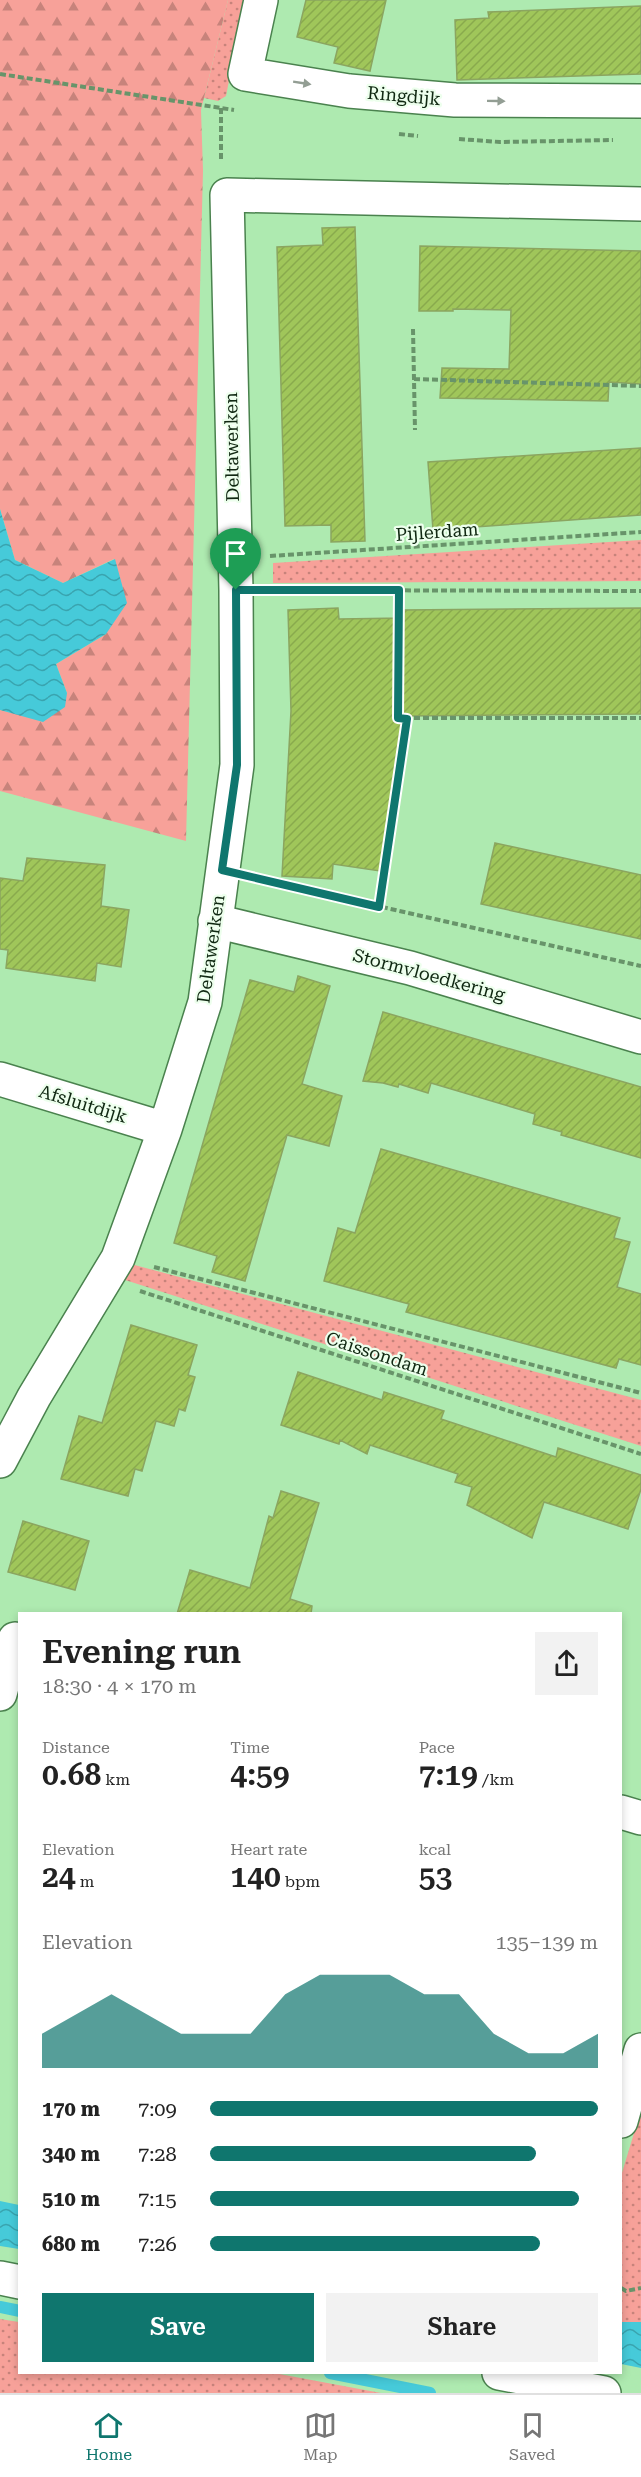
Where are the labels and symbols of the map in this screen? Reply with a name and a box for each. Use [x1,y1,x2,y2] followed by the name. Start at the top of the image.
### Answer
[293,79,312,88] one-way arrow
[366,82,442,109] street label: Ringdijk
[487,97,506,106] one-way arrow
[220,392,243,502] street label: Deltawerken
[395,518,479,545] street label: Pijlerdam
[210,528,261,590] pin
[192,893,229,1005] street label: Deltawerken
[351,944,508,1005] street label: Stormvloedkering
[37,1080,130,1127] street label: Afsluitdijk
[324,1327,431,1380] street label: Caissondam

